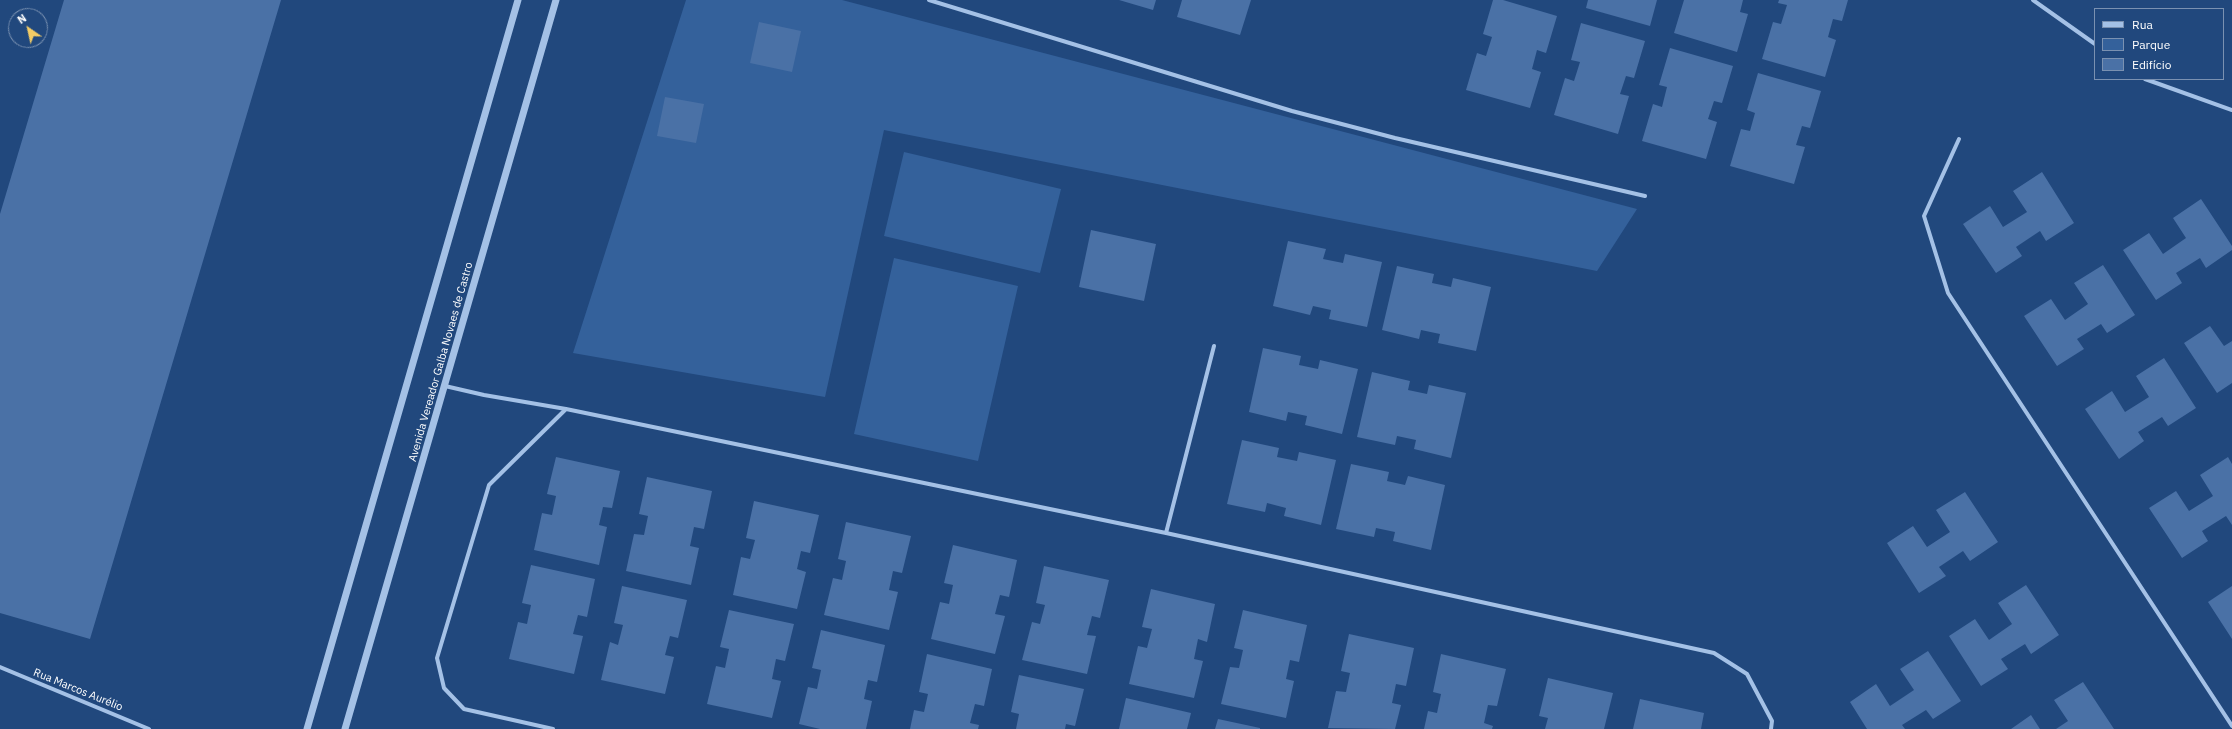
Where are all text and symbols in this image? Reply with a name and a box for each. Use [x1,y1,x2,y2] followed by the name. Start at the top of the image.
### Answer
[8,8,48,48] north arrow
[2094,8,2224,80] legend
[15,11,29,27] text: N
[2132,17,2153,32] text: Rua
[2132,37,2170,52] text: Parque
[2132,57,2171,72] text: Edifício
[406,261,476,463] street label: Avenida Vereador Galba Novaes de Castro
[31,666,125,714] street label: Rua Marcos Aurélio

